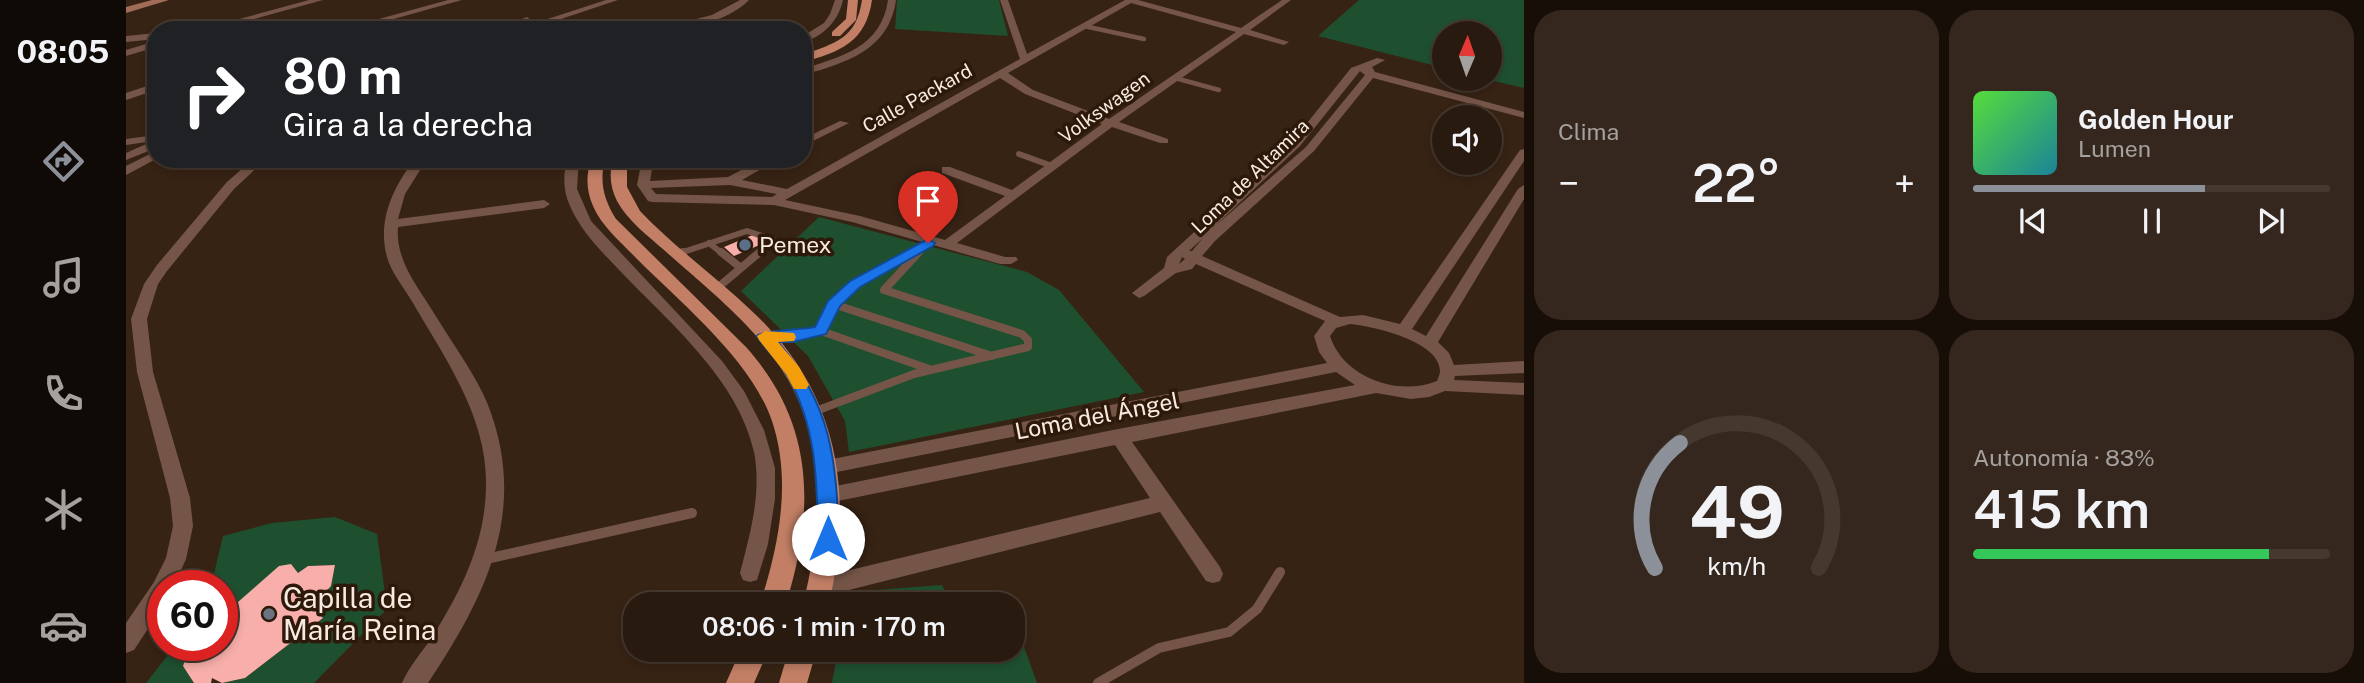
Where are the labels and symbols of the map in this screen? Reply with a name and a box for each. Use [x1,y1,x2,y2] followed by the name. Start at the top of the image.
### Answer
[1432,21,1502,91] north arrow
[858,59,976,137] street label: Calle Packard
[1054,67,1154,147] street label: Volkswagen
[1187,114,1313,238] street label: Loma de Altamira
[898,171,958,243] pin
[759,231,832,258] place label: Pemex
[737,237,753,253] marker: Pemex
[1013,386,1181,445] street label: Loma del Ángel
[791,502,865,576] position arrow
[147,570,238,661] speed limit sign: 60
[283,581,436,646] place label: Capilla de María Reina
[261,606,277,622] marker: Capilla de María Reina

